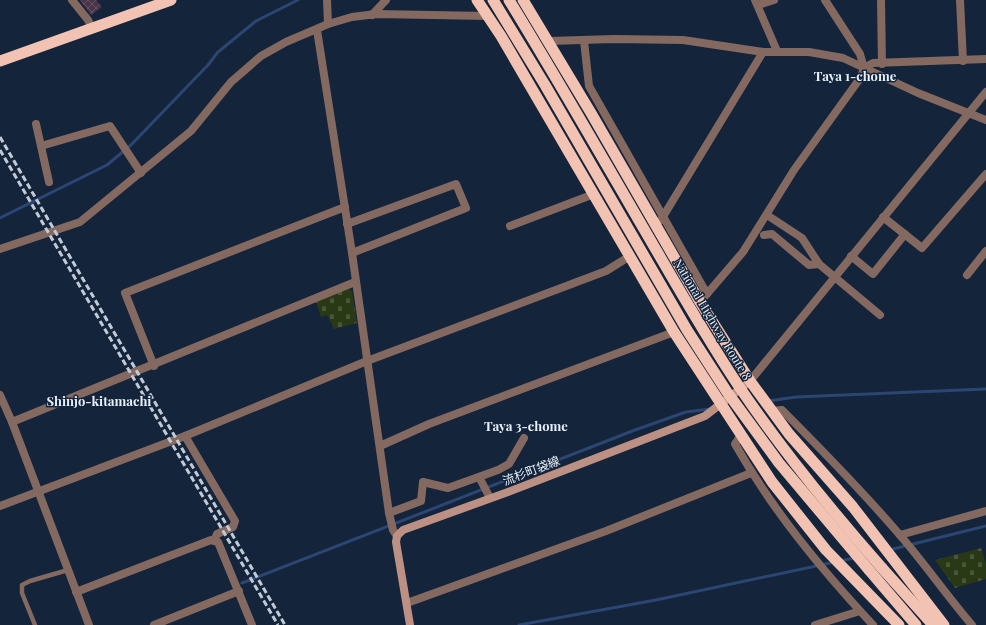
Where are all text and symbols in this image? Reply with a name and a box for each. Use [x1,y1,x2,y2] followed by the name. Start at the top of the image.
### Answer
[814,67,897,84] district label: Taya 1-chome
[670,255,756,383] street label: National Highway Route 8
[47,392,151,409] district label: Shinjo-kitamachi
[484,417,568,434] district label: Taya 3-chome
[500,452,562,488] street label: 流杉町袋線

